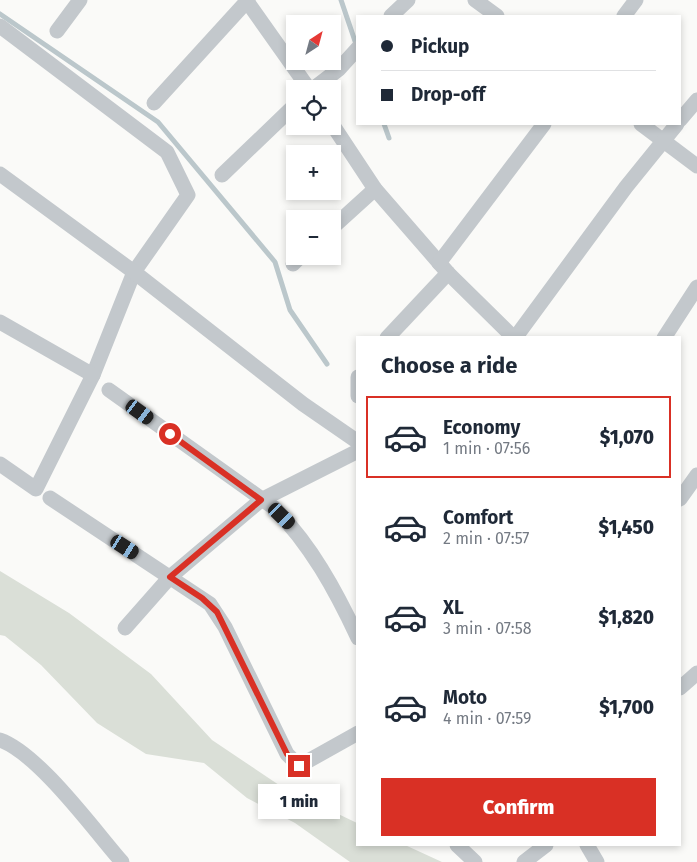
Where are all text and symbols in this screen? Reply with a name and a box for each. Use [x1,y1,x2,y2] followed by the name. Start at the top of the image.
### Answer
[286,15,341,70] north arrow
[286,15,341,265] map controls
[411,35,469,58] text: Pickup
[286,80,341,135] button: locate
[411,83,485,106] text: Drop-off
[286,145,341,200] button: +
[286,210,341,265] button: −
[381,352,517,379] text: Choose a ride
[123,397,156,427] car
[383,415,428,460] icon: car
[443,416,520,439] text: Economy
[159,423,181,445] route start
[600,426,654,449] text: $1,070
[443,439,530,458] text: 1 min · 07:56
[265,500,298,532] car
[383,505,428,550] icon: car
[443,506,513,529] text: Comfort
[599,516,654,539] text: $1,450
[443,529,529,548] text: 2 min · 07:57
[108,533,141,561] car
[383,595,428,640] icon: car
[443,596,464,619] text: XL
[598,606,654,629] text: $1,820
[443,619,532,638] text: 3 min · 07:58
[383,685,428,730] icon: car
[443,686,487,709] text: Moto
[599,696,654,719] text: $1,700
[443,709,531,728] text: 4 min · 07:59
[288,755,310,777] route end
[381,778,656,836] button: Confirm
[258,784,340,818] callout: 1 min
[280,792,318,811] text: 1 min

